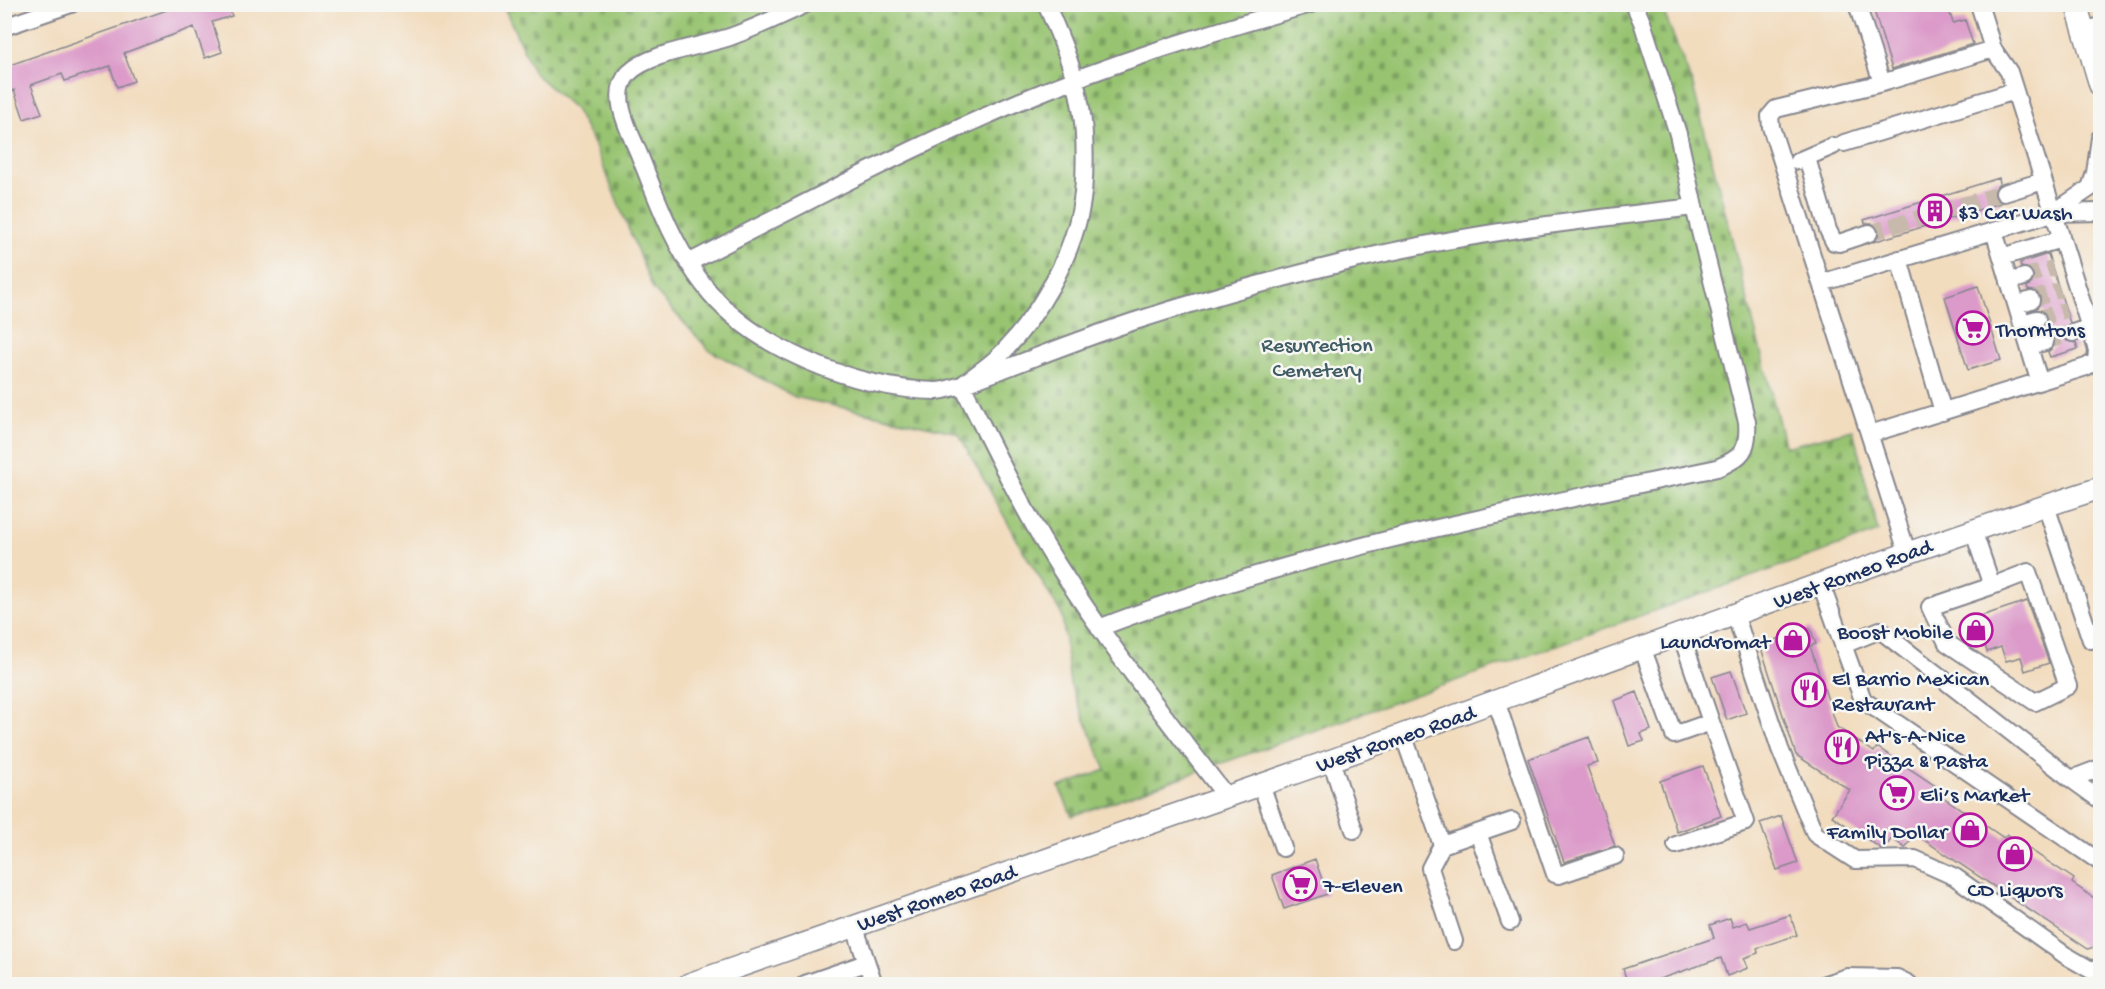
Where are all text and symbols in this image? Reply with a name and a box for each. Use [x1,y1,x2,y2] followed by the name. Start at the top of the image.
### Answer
[1917,193,1953,229] building icon: $3 Car Wash
[1958,202,2073,228] place label: $3 Car Wash
[1955,310,1991,346] supermarket icon: Thorntons
[1994,319,2086,345] place label: Thorntons
[1261,334,1373,385] park label: Resurrection Cemetery
[1770,534,1938,617] street label: West Romeo Road
[1958,612,1994,648] shop icon: Boost Mobile
[1836,621,1954,647] place label: Boost Mobile
[1775,622,1811,658] shop icon: Laundromat
[1660,631,1772,657] place label: Laundromat
[1832,668,1990,719] place label: El Barrio Mexican Restaurant
[1791,672,1827,708] restaurant icon: El Barrio Mexican Restaurant
[1313,701,1481,780] street label: West Romeo Road
[1864,725,1989,776] place label: At's-A-Nice Pizza & Pasta
[1824,729,1860,765] restaurant icon: At's-A-Nice Pizza & Pasta
[1879,775,1915,811] supermarket icon: Eli’s Market
[1920,784,2031,810] place label: Eli’s Market
[1952,812,1988,848] shop icon: Family Dollar
[1826,821,1949,847] place label: Family Dollar
[1997,836,2033,872] shop icon: CD Liquors
[854,860,1022,939] street label: West Romeo Road
[1282,866,1318,902] supermarket icon: 7-Eleven
[1322,875,1403,901] place label: 7-Eleven
[1967,879,2063,905] place label: CD Liquors

